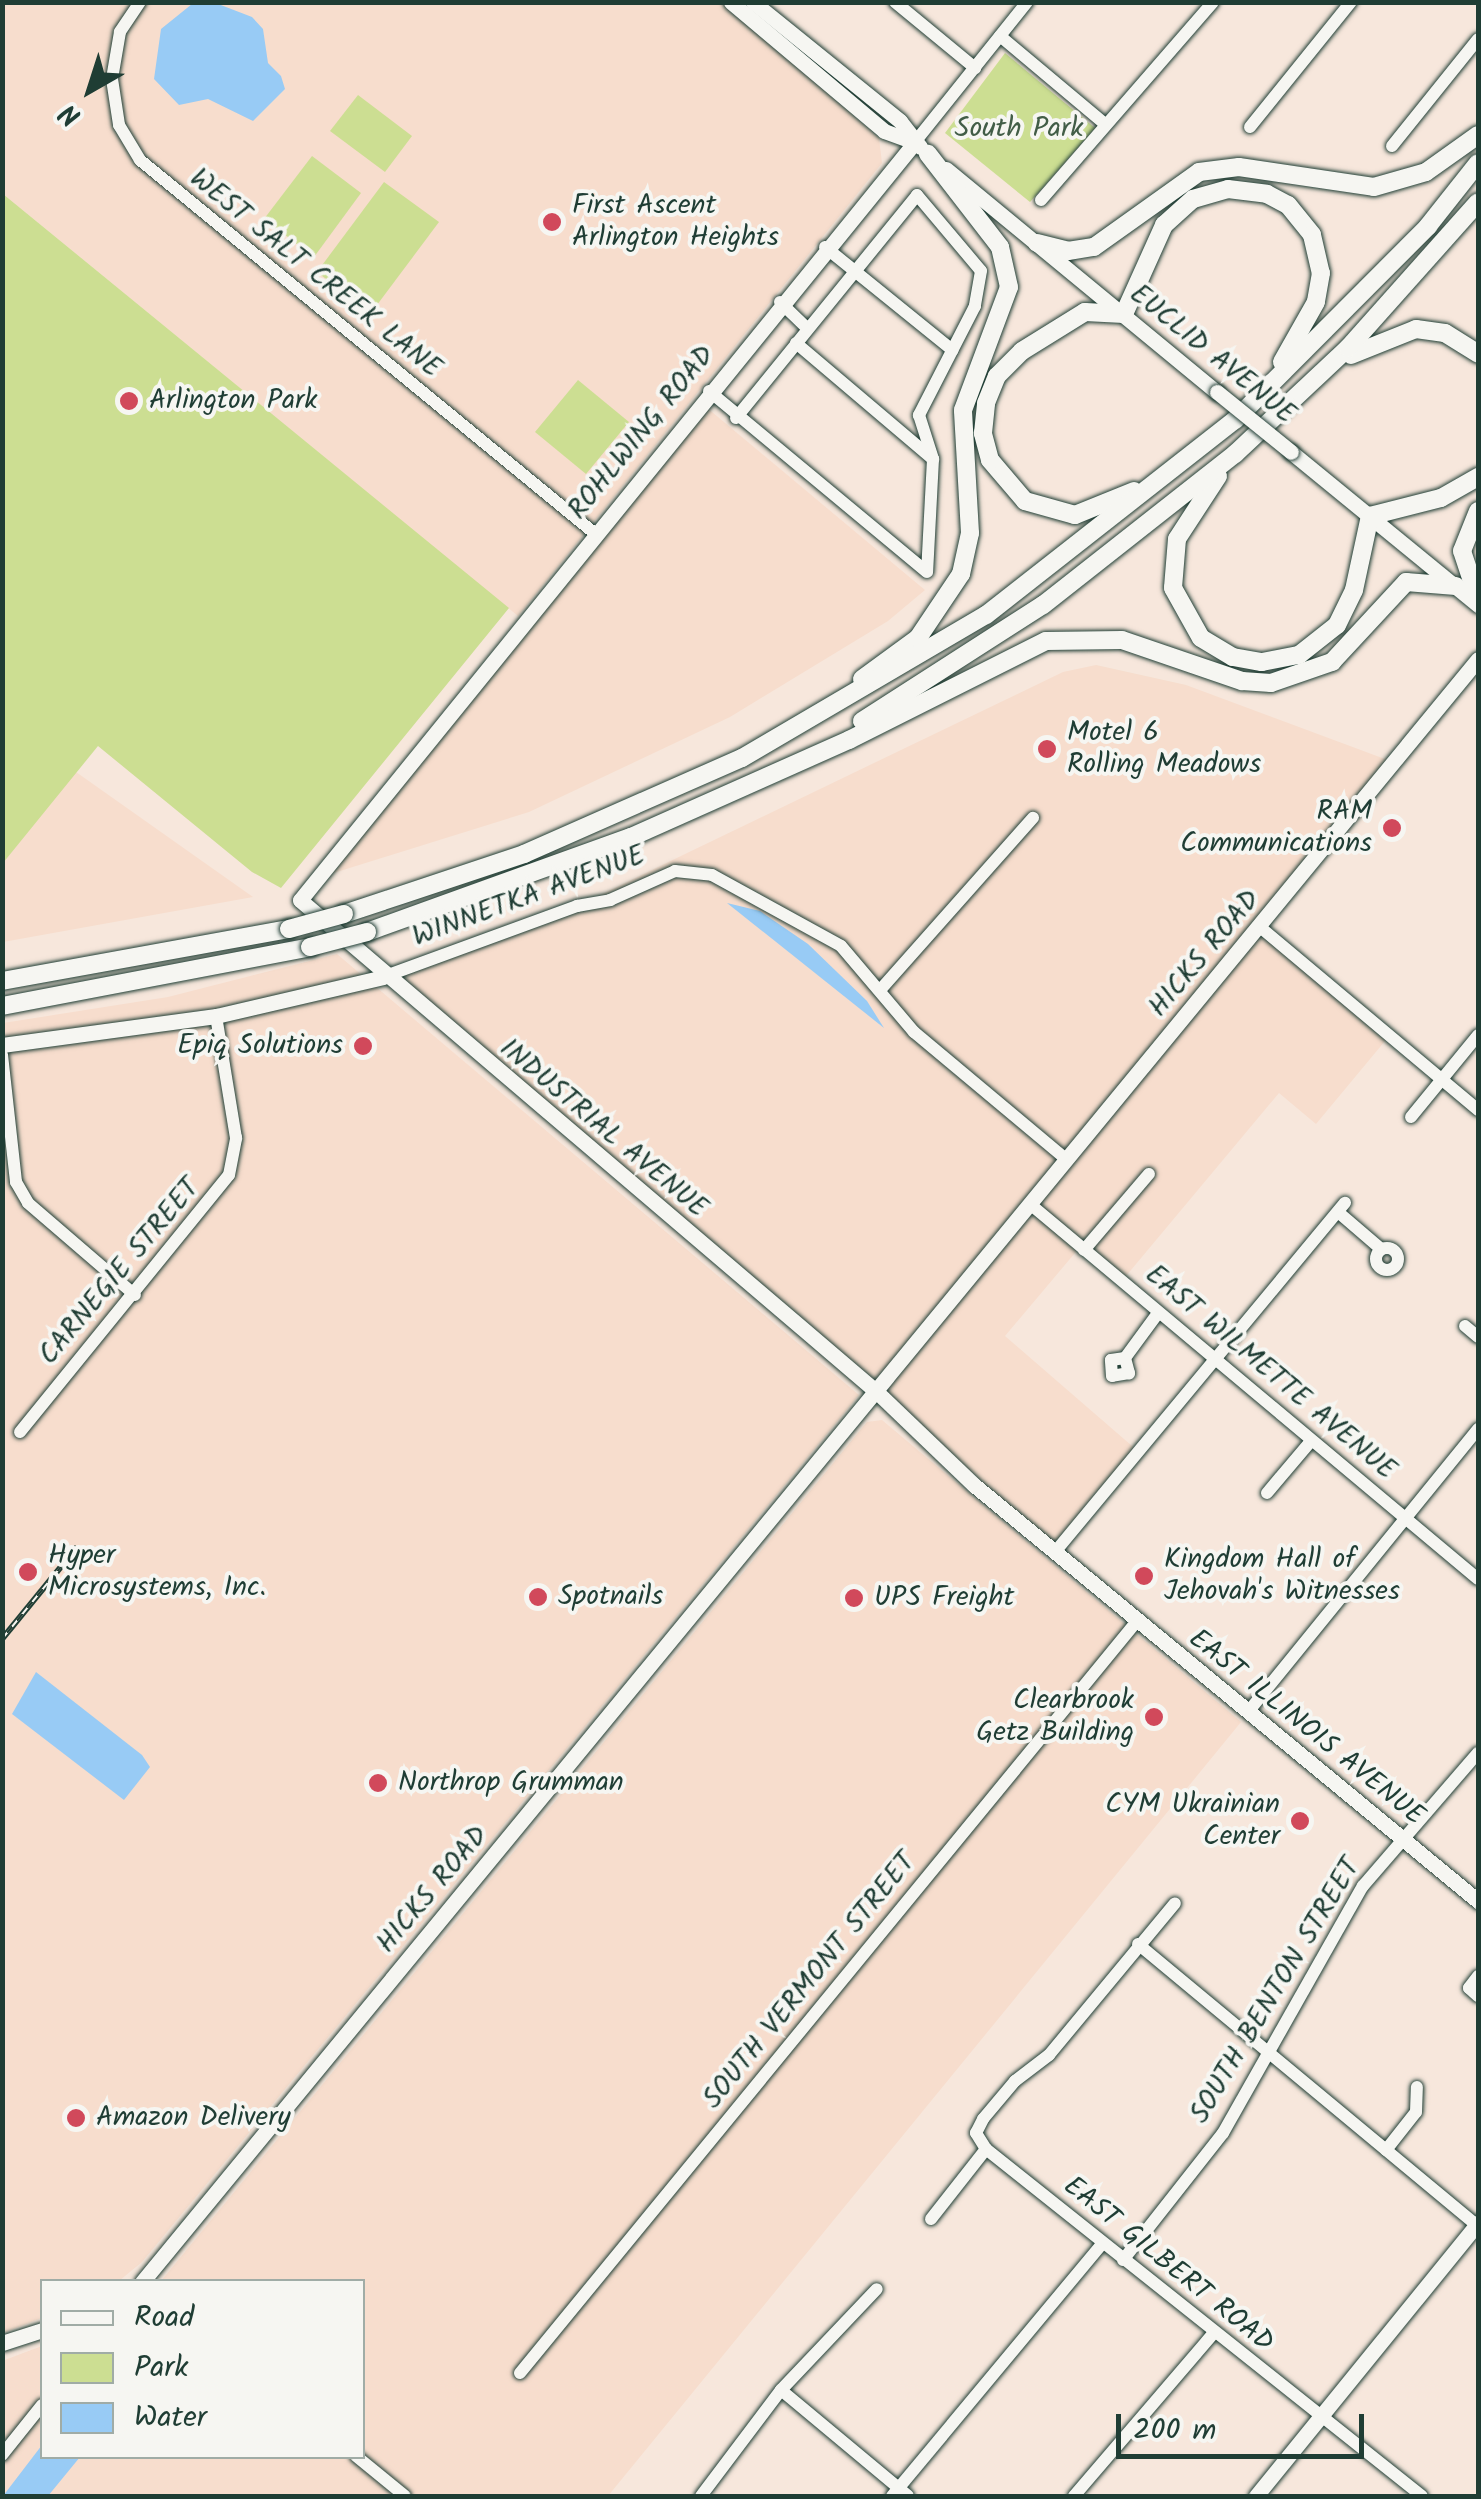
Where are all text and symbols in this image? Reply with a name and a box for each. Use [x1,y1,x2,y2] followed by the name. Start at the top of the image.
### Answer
[40,40,140,140] north arrow
[50,91,92,137] text: N
[955,112,1083,146] park label: South Park
[182,162,448,386] street label: WEST SALT CREEK LANE
[572,189,779,255] place label: First Ascent Arlington Heights
[541,211,563,233] marker: First Ascent Arlington Heights
[1122,278,1302,432] street label: EUCLID AVENUE
[562,339,722,527] street label: ROHLWING ROAD
[149,384,317,418] place label: Arlington Park
[118,390,140,412] marker: Arlington Park
[1067,716,1261,782] place label: Motel 6 Rolling Meadows
[1036,738,1058,760] marker: Motel 6 Rolling Meadows
[1180,795,1372,861] place label: RAM Communications
[1381,817,1403,839] marker: RAM Communications
[408,839,650,955] street label: WINNETKA AVENUE
[1142,884,1268,1024] street label: HICKS ROAD
[177,1029,343,1063] place label: Epiq Solutions
[492,1032,714,1226] street label: INDUSTRIAL AVENUE
[352,1035,374,1057] marker: Epiq Solutions
[32,1172,208,1372] street label: CARNEGIE STREET
[1138,1258,1402,1488] street label: EAST WILMETTE AVENUE
[48,1539,266,1605] place label: Hyper Microsystems, Inc.
[1164,1543,1400,1609] place label: Kingdom Hall of Jehovah's Witnesses
[17,1561,39,1583] marker: Hyper Microsystems, Inc.
[1133,1565,1155,1587] marker: Kingdom Hall of Jehovah's Witnesses
[558,1580,663,1614] place label: Spotnails
[874,1581,1014,1615] place label: UPS Freight
[527,1586,549,1608] marker: Spotnails
[843,1587,865,1609] marker: UPS Freight
[1181,1623,1431,1833] street label: EAST ILLINOIS AVENUE
[976,1684,1134,1750] place label: Clearbrook Getz Building
[1143,1706,1165,1728] marker: Clearbrook Getz Building
[398,1766,624,1800] place label: Northrop Grumman
[367,1772,389,1794] marker: Northrop Grumman
[1105,1788,1280,1854] place label: CYM Ukrainian Center
[1289,1810,1311,1832] marker: CYM Ukrainian Center
[370,1820,496,1960] street label: HICKS ROAD
[696,1846,924,2116] street label: SOUTH VERMONT STREET
[1184,1852,1368,2130] street label: SOUTH BENTON STREET
[96,2101,291,2135] place label: Amazon Delivery
[65,2107,87,2129] marker: Amazon Delivery
[1056,2170,1280,2360] street label: EAST GILBERT ROAD
[40,2279,365,2459] legend
[134,2294,194,2342] text: Road
[134,2344,188,2392] text: Park
[134,2394,207,2442] text: Water
[1121,2394,1368,2456] scale bar
[1133,2407,1216,2455] text: 200 m

